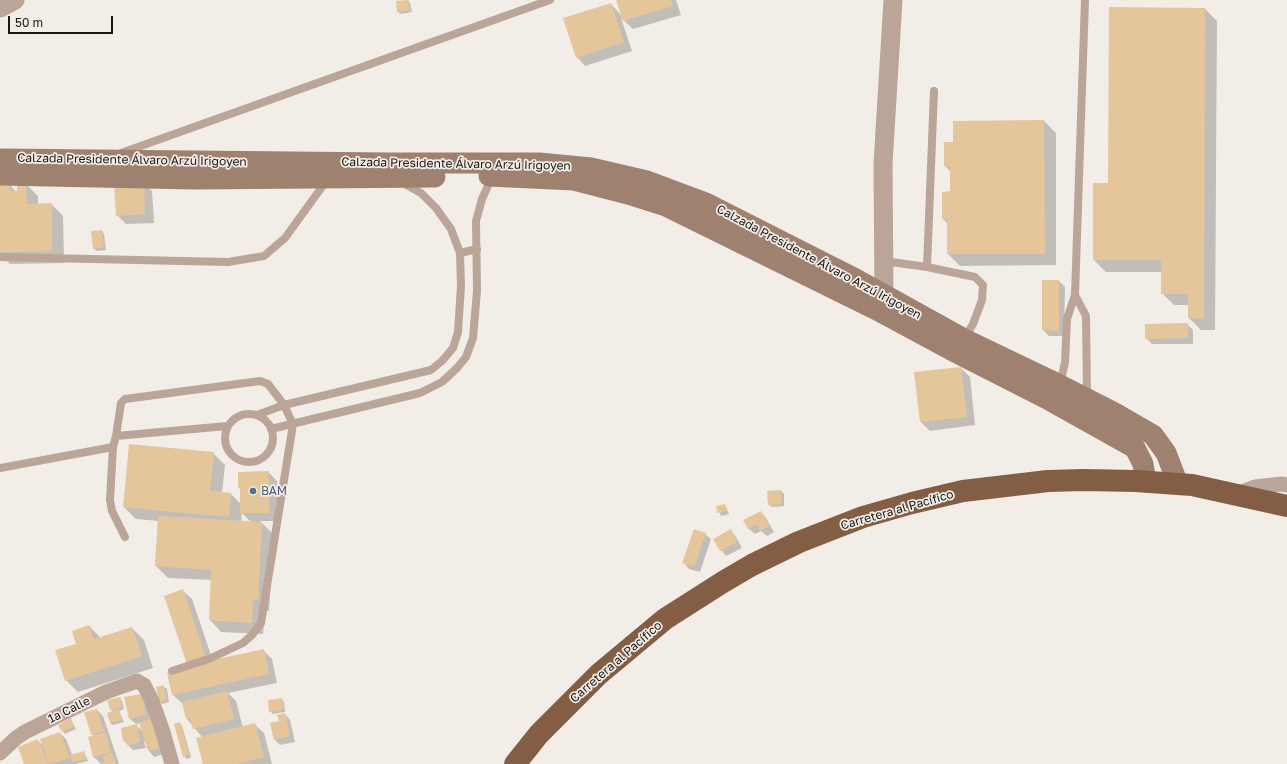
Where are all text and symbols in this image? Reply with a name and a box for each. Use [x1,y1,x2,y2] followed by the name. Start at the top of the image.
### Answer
[10,8,115,34] scale bar
[15,15,43,30] text: 50 m
[17,151,247,169] street label: Calzada Presidente Álvaro Arzú Irigoyen
[341,155,571,173] street label: Calzada Presidente Álvaro Arzú Irigoyen
[714,202,924,322] street label: Calzada Presidente Álvaro Arzú Irigoyen
[261,484,287,498] place label: BAM
[248,486,258,496] marker: BAM
[839,487,955,533] street label: Carretera al Pacífico
[567,618,665,706] street label: Carretera al Pacífico
[46,694,92,726] street label: 1a Calle

